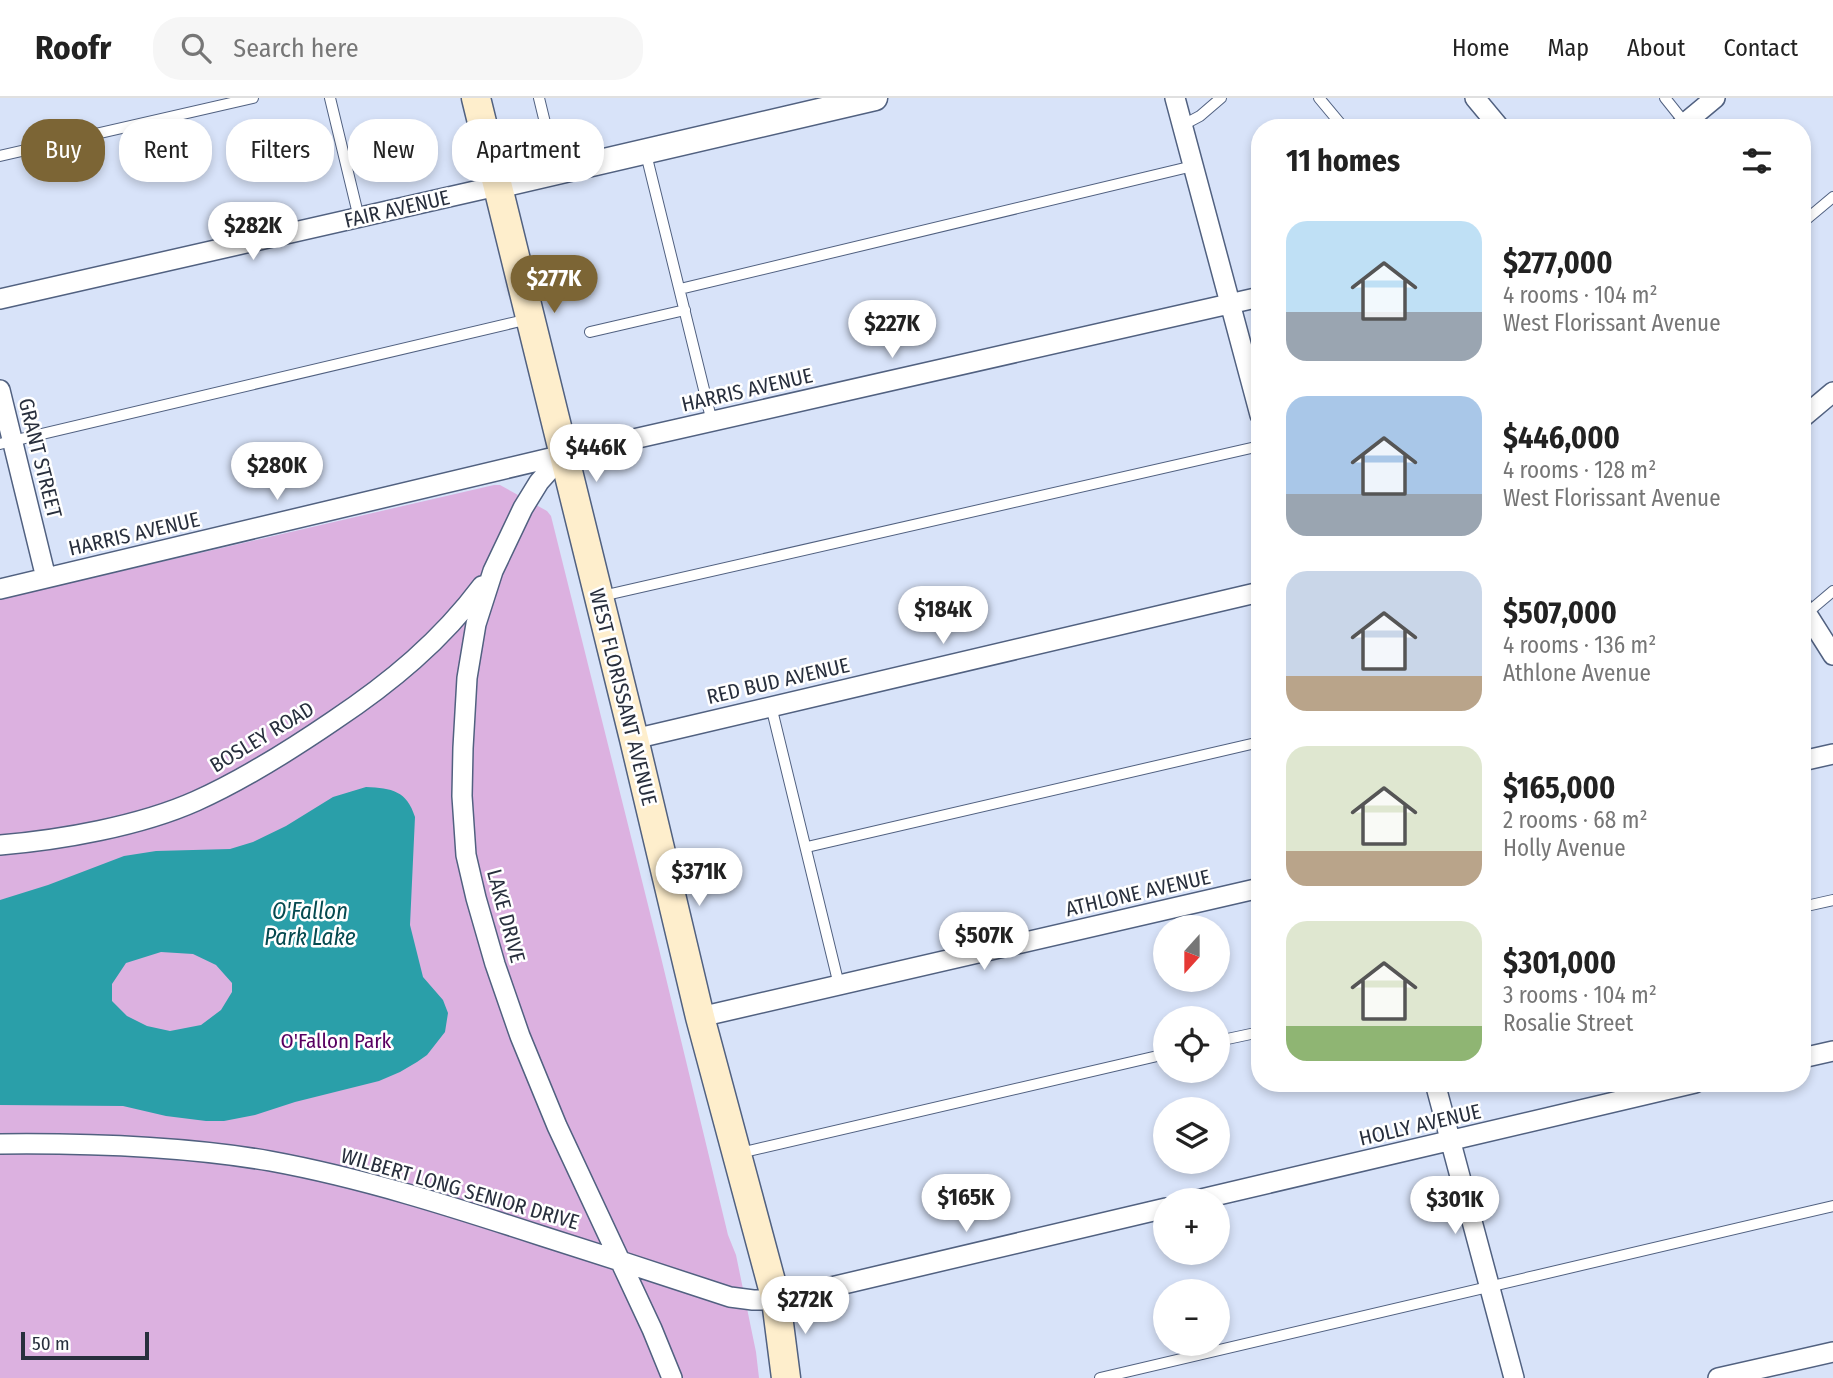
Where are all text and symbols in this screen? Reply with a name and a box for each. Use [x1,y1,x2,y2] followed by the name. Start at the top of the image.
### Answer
[153,17,643,80] search box
[35,28,111,68] text: Roofr
[177,29,215,67] icon: search
[233,33,359,64] text: Search here
[1452,34,1509,62] text: Home
[1547,34,1589,62] text: Map
[1627,34,1685,62] text: About
[1723,34,1798,62] text: Contact
[21,119,105,182] chip: Buy
[119,119,212,182] chip: Rent
[226,119,334,182] chip: Filters
[348,119,438,182] chip: New
[452,119,604,182] chip: Apartment
[1738,142,1776,180] icon: filters
[1286,143,1400,179] text: 11 homes
[342,184,452,234] street label: FAIR AVENUE
[204,202,302,262] pin: $282K
[224,211,282,239] text: $282K
[1503,245,1613,281] text: $277,000
[1342,249,1426,333] icon: home
[505,256,603,315] pin: $277K
[527,264,581,292] text: $277K
[1503,281,1658,309] text: 4 rooms · 104 m²
[843,300,941,360] pin: $227K
[864,309,920,337] text: $227K
[1503,309,1721,337] text: West Florissant Avenue
[679,362,815,418] street label: HARRIS AVENUE
[13,395,67,521] street label: GRANT STREET
[1503,420,1620,456] text: $446,000
[547,424,645,484] pin: $446K
[1342,424,1426,508] icon: home
[566,433,626,461] text: $446K
[228,442,326,502] pin: $280K
[247,451,307,479] text: $280K
[1503,456,1656,484] text: 4 rooms · 128 m²
[1503,484,1721,512] text: West Florissant Avenue
[66,506,202,562] street label: HARRIS AVENUE
[583,586,663,808] street label: WEST FLORISSANT AVENUE
[894,587,992,646] pin: $184K
[914,595,972,623] text: $184K
[1503,595,1617,631] text: $507,000
[1342,599,1426,683] icon: home
[1503,631,1656,659] text: 4 rooms · 136 m²
[704,652,852,710] street label: RED BUD AVENUE
[1503,659,1651,687] text: Athlone Avenue
[205,696,319,778] street label: BOSLEY ROAD
[1503,770,1615,806] text: $165,000
[1342,774,1426,858] icon: home
[1503,806,1648,834] text: 2 rooms · 68 m²
[1503,834,1626,862] text: Holly Avenue
[650,848,748,908] pin: $371K
[672,857,726,885] text: $371K
[1063,864,1213,922] street label: ATHLONE AVENUE
[481,866,531,966] street label: LAKE DRIVE
[264,897,356,951] water label: O'Fallon Park Lake
[935,912,1033,972] pin: $507K
[1153,915,1230,992] north arrow
[1153,915,1230,1356] map controls
[955,921,1013,949] text: $507K
[1503,945,1616,981] text: $301,000
[1342,949,1426,1033] icon: home
[1503,981,1657,1009] text: 3 rooms · 104 m²
[1153,1006,1230,1083] button: locate
[1503,1009,1633,1037] text: Rosalie Street
[281,1028,392,1054] park label: O'Fallon Park
[1153,1097,1230,1174] button: layers
[1357,1098,1484,1152] street label: HOLLY AVENUE
[338,1143,582,1236] street label: WILBERT LONG SENIOR DRIVE
[917,1174,1015,1234] pin: $165K
[1406,1176,1504,1236] pin: $301K
[938,1183,994,1211] text: $165K
[1426,1185,1484,1213] text: $301K
[1153,1188,1230,1265] button: +
[756,1276,854,1336] pin: $272K
[1153,1279,1230,1356] button: −
[777,1285,833,1313] text: $272K
[21,1329,149,1361] scale bar
[32,1332,70,1355] text: 50 m

